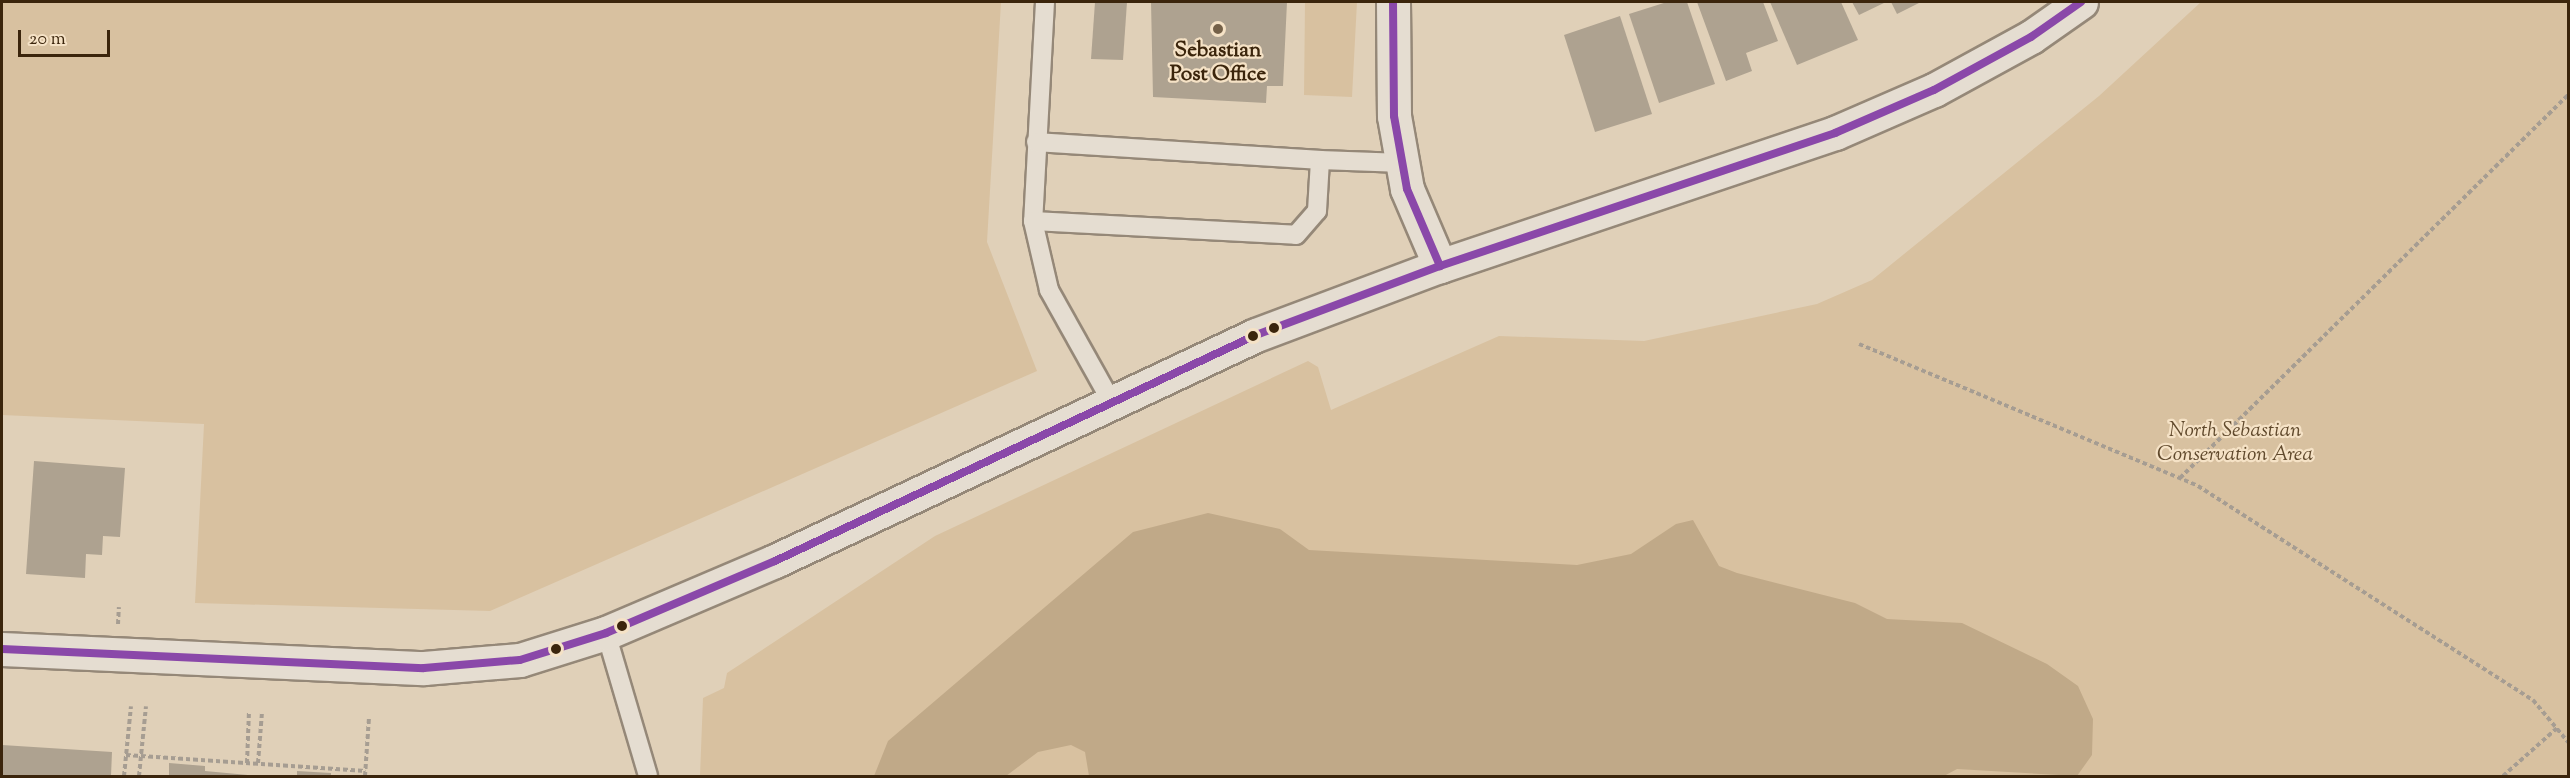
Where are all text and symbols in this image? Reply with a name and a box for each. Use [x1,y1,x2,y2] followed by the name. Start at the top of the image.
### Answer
[21,18,112,56] scale bar
[1211,22,1225,36] marker: Sebastian Post Office
[29,27,66,53] text: 20 m
[1170,38,1266,88] place label: Sebastian Post Office
[1268,322,1280,334] unlabelled marker
[1247,330,1259,342] unlabelled marker
[2157,418,2313,468] park label: North Sebastian Conservation Area
[616,620,628,632] unlabelled marker
[550,643,562,655] unlabelled marker

